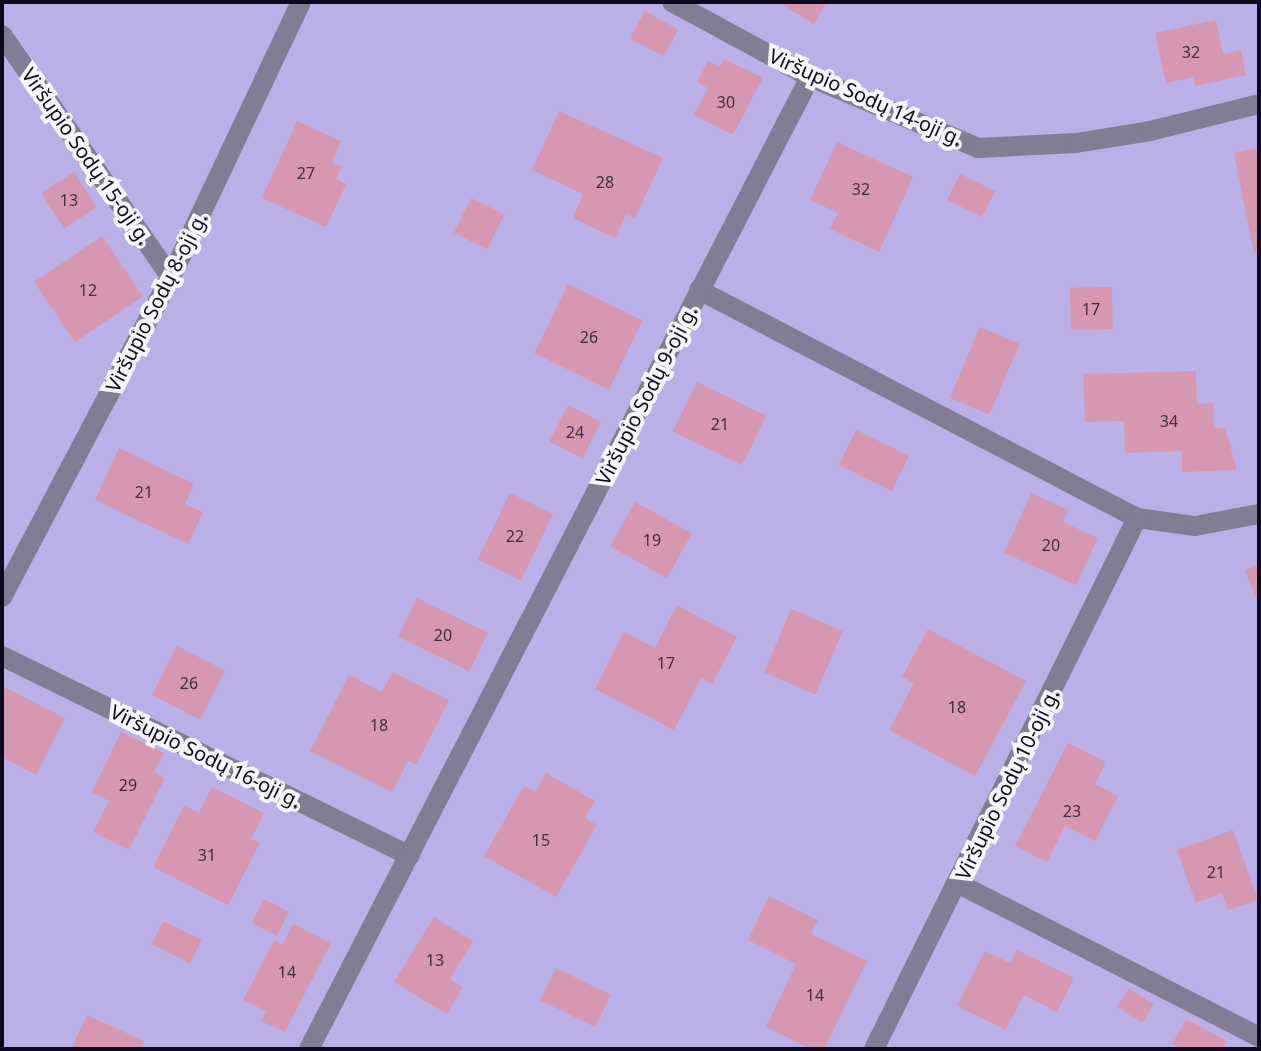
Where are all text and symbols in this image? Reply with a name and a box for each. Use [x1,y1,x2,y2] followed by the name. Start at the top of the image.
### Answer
[1182,42,1200,62] house number: 32
[765,43,967,151] street label: Viršupio Sodų 14-oji g.
[17,63,157,249] street label: Viršupio Sodų 15-oji g.
[717,92,735,112] house number: 30
[297,163,315,183] house number: 27
[596,172,614,192] house number: 28
[852,179,870,199] house number: 32
[60,190,78,210] house number: 13
[100,208,212,396] street label: Viršupio Sodų 8-oji g.
[79,280,97,300] house number: 12
[1082,299,1100,319] house number: 17
[590,301,702,489] street label: Viršupio Sodų 9-oji g.
[580,327,598,347] house number: 26
[1160,411,1178,431] house number: 34
[711,414,729,434] house number: 21
[566,422,584,442] house number: 24
[135,482,153,502] house number: 21
[506,526,524,546] house number: 22
[643,530,661,550] house number: 19
[1042,535,1060,555] house number: 20
[434,625,452,645] house number: 20
[657,653,675,673] house number: 17
[180,673,198,693] house number: 26
[950,685,1064,883] street label: Viršupio Sodų 10-oji g.
[948,697,966,717] house number: 18
[107,699,305,813] street label: Viršupio Sodų 16-oji g.
[370,715,388,735] house number: 18
[119,775,137,795] house number: 29
[1063,801,1081,821] house number: 23
[532,830,550,850] house number: 15
[198,845,216,865] house number: 31
[1207,862,1225,882] house number: 21
[426,950,444,970] house number: 13
[278,962,296,982] house number: 14
[806,985,824,1005] house number: 14

